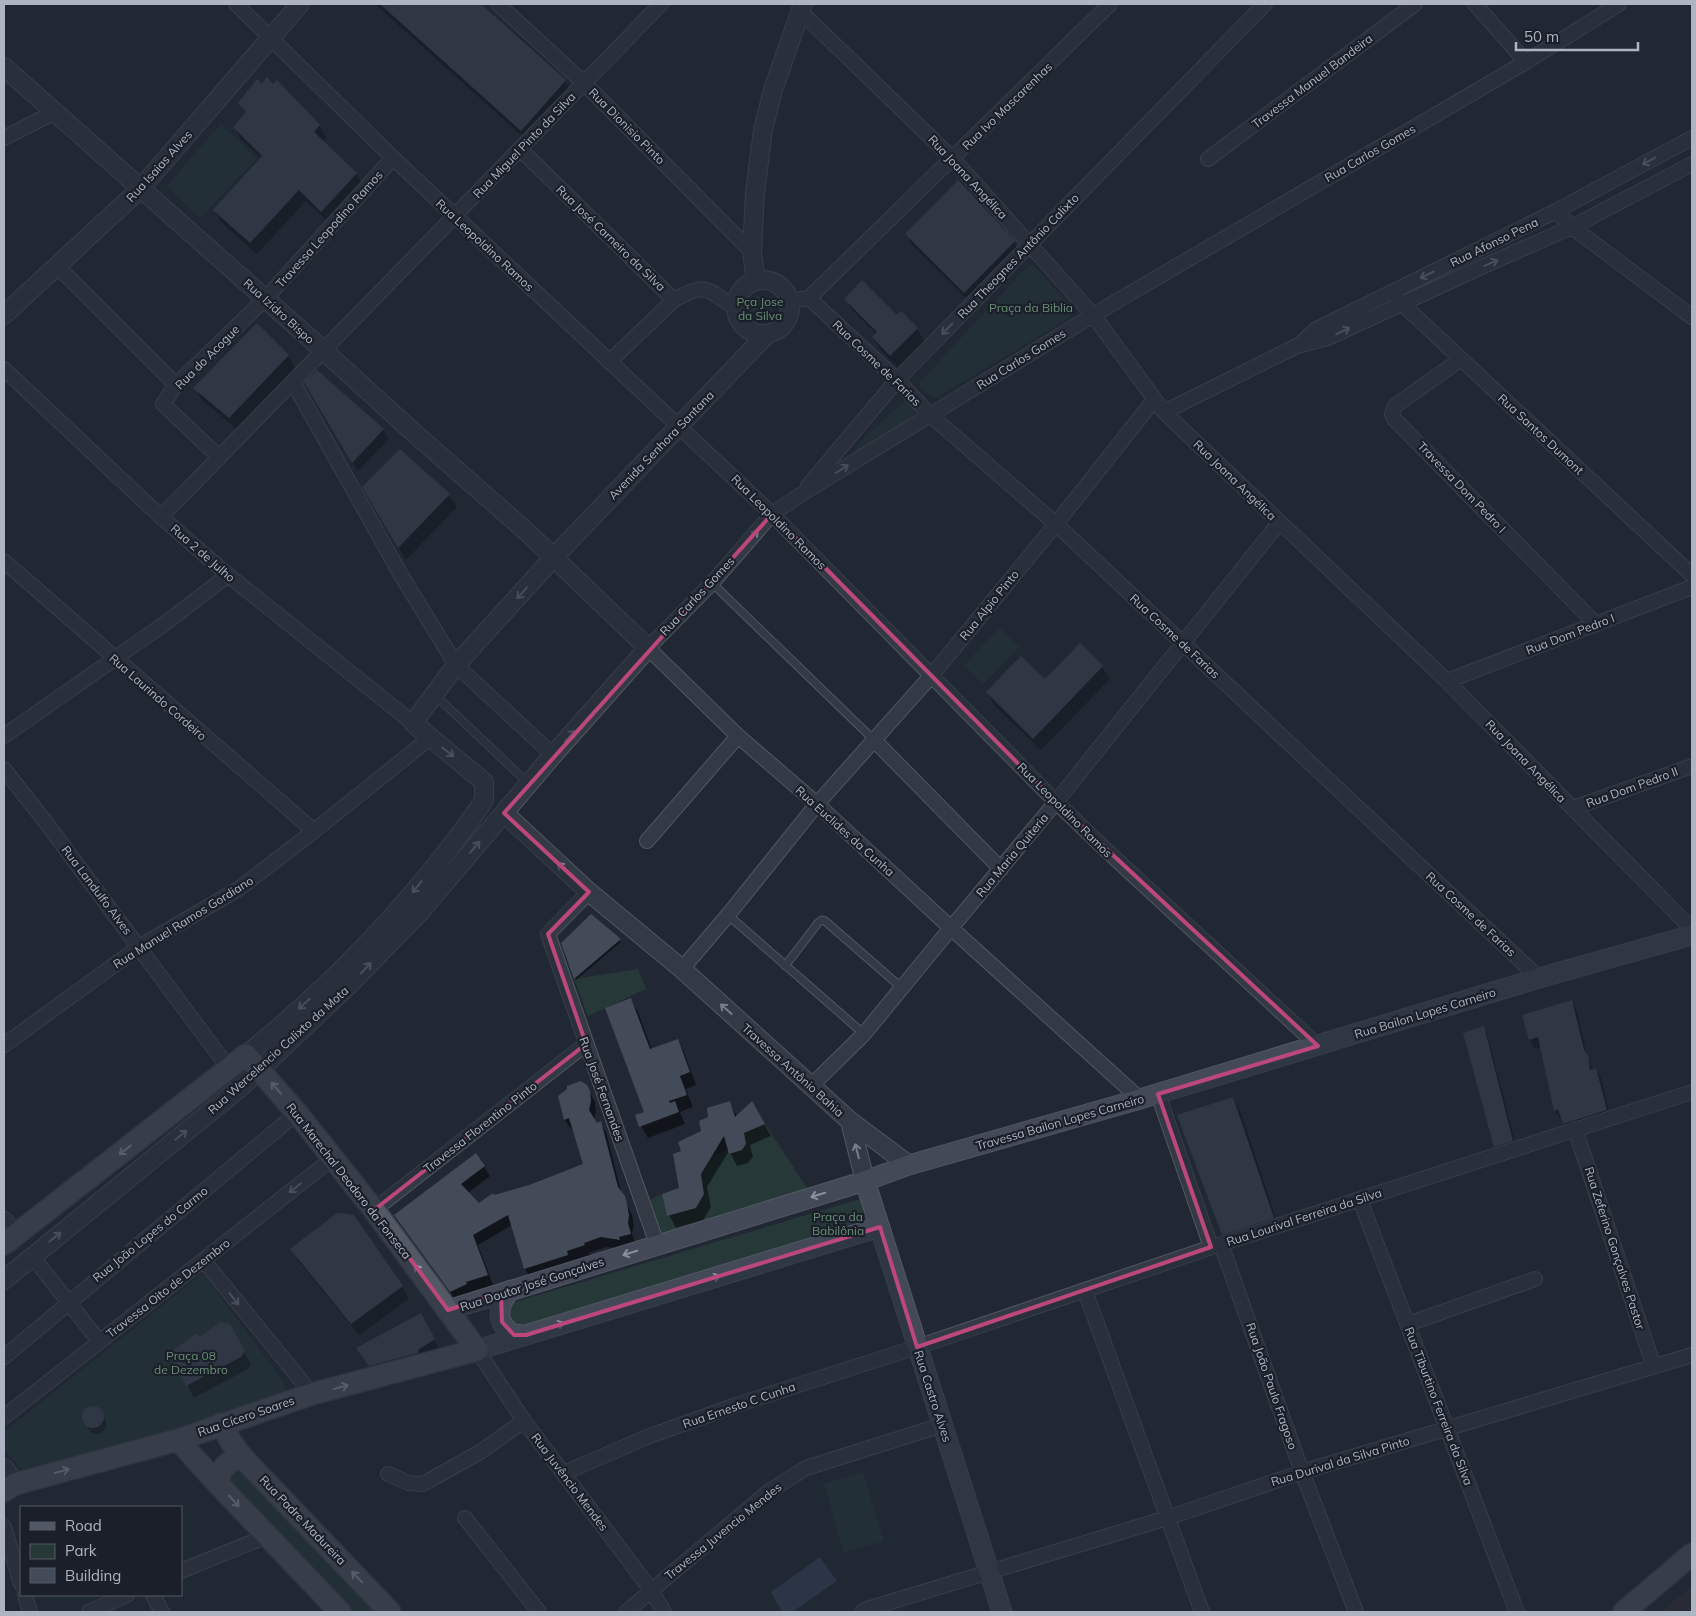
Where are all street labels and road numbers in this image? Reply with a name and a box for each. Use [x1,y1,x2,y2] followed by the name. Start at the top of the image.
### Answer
[1249,31,1375,131] street label: Travessa Manuel Bandeira
[959,59,1055,153] street label: Rua Ivo Mascarenhas
[586,85,668,167] street label: Rua Dionisio Pinto
[469,89,579,201] street label: Rua Miguel Pinto da Silva
[1322,121,1418,185] street label: Rua Carlos Gomes
[123,127,195,205] street label: Rua Isaias Alves
[925,132,1011,222] street label: Rua Joana Angélica
[272,167,386,291] street label: Travessa Leopodino Ramos
[553,182,669,294] street label: Rua José Carneiro da Silva
[954,190,1082,322] street label: Rua Theognes Antônio Calixto
[433,196,537,294] street label: Rua Leopoldino Ramos
[1447,214,1541,270] street label: Rua Afonso Pena
[240,275,318,347] street label: Rua Izidro Bispo
[830,317,924,409] street label: Rua Cosme de Farias
[172,322,242,392] street label: Rua do Acogue
[974,325,1069,393] street label: Rua Carlos Gomes
[605,387,717,503] street label: Avenida Senhora Santana
[1495,390,1587,478] street label: Rua Santos Dumont
[1190,437,1280,523] street label: Rua Joana Angélica
[1415,438,1509,536] street label: Travessa Dom Pedro I
[728,471,830,573] street label: Rua Leopoldino Ramos
[168,521,238,585] street label: Rua 2 de Julho
[657,553,737,639] street label: Rua Carlos Gomes
[956,567,1022,643] street label: Rua Alpio Pinto
[1127,591,1223,682] street label: Rua Cosme de Farias
[1524,610,1616,658] street label: Rua Dom Pedro I
[106,651,210,744] street label: Rua Laurindo Cordeiro
[1483,716,1569,806] street label: Rua Joana Angélica
[1014,759,1116,861] street label: Rua Leopoldino Ramos
[1584,763,1680,811] street label: Rua Dom Pedro II
[792,783,898,879] street label: Rua Euclides da Cunha
[973,810,1051,900] street label: Rua Maria Quiteria
[59,843,135,938] street label: Rua Landulfo Alves
[1423,869,1519,960] street label: Rua Cosme de Farias
[110,872,256,971] street label: Rua Manuel Ramos Gordiano
[205,983,351,1117] street label: Rua Wercelencio Calixto da Mota
[1353,984,1498,1042] street label: Rua Bailon Lopes Carneiro
[739,1020,847,1120] street label: Travessa Antônio Bahia
[576,1035,628,1143] street label: Rua José Fernandes
[420,1078,540,1176] street label: Travessa Florentino Pinto
[974,1091,1146,1153] street label: Travessa Bailon Lopes Carneiro
[283,1100,415,1262] street label: Rua Marechal Deodoro da Fonseca
[1582,1165,1649,1332] street label: Rua Zeferino Gonçalves Pastor
[89,1183,211,1285] street label: Rua João Lopes do Carmo
[1224,1185,1384,1249] street label: Rua Lourival Ferreira da Silva
[103,1235,233,1341] street label: Travessa Oito de Dezembro
[458,1254,606,1314] street label: Rua Doutor José Gonçalves
[1243,1321,1301,1451] street label: Rua João Paulo Fragoso
[1402,1325,1476,1487] street label: Rua Tiburtino Ferreira da Silva
[911,1348,955,1444] street label: Rua Castro Alves
[681,1379,797,1431] street label: Rua Ernesto C Cunha
[196,1392,296,1440] street label: Rua Cícero Soares
[528,1430,612,1534] street label: Rua Juvêncio Mendes
[1269,1433,1411,1489] street label: Rua Durival da Silva Pinto
[257,1472,349,1568] street label: Rua Padre Madureira
[662,1479,784,1583] street label: Travessa Juvencio Mendes

